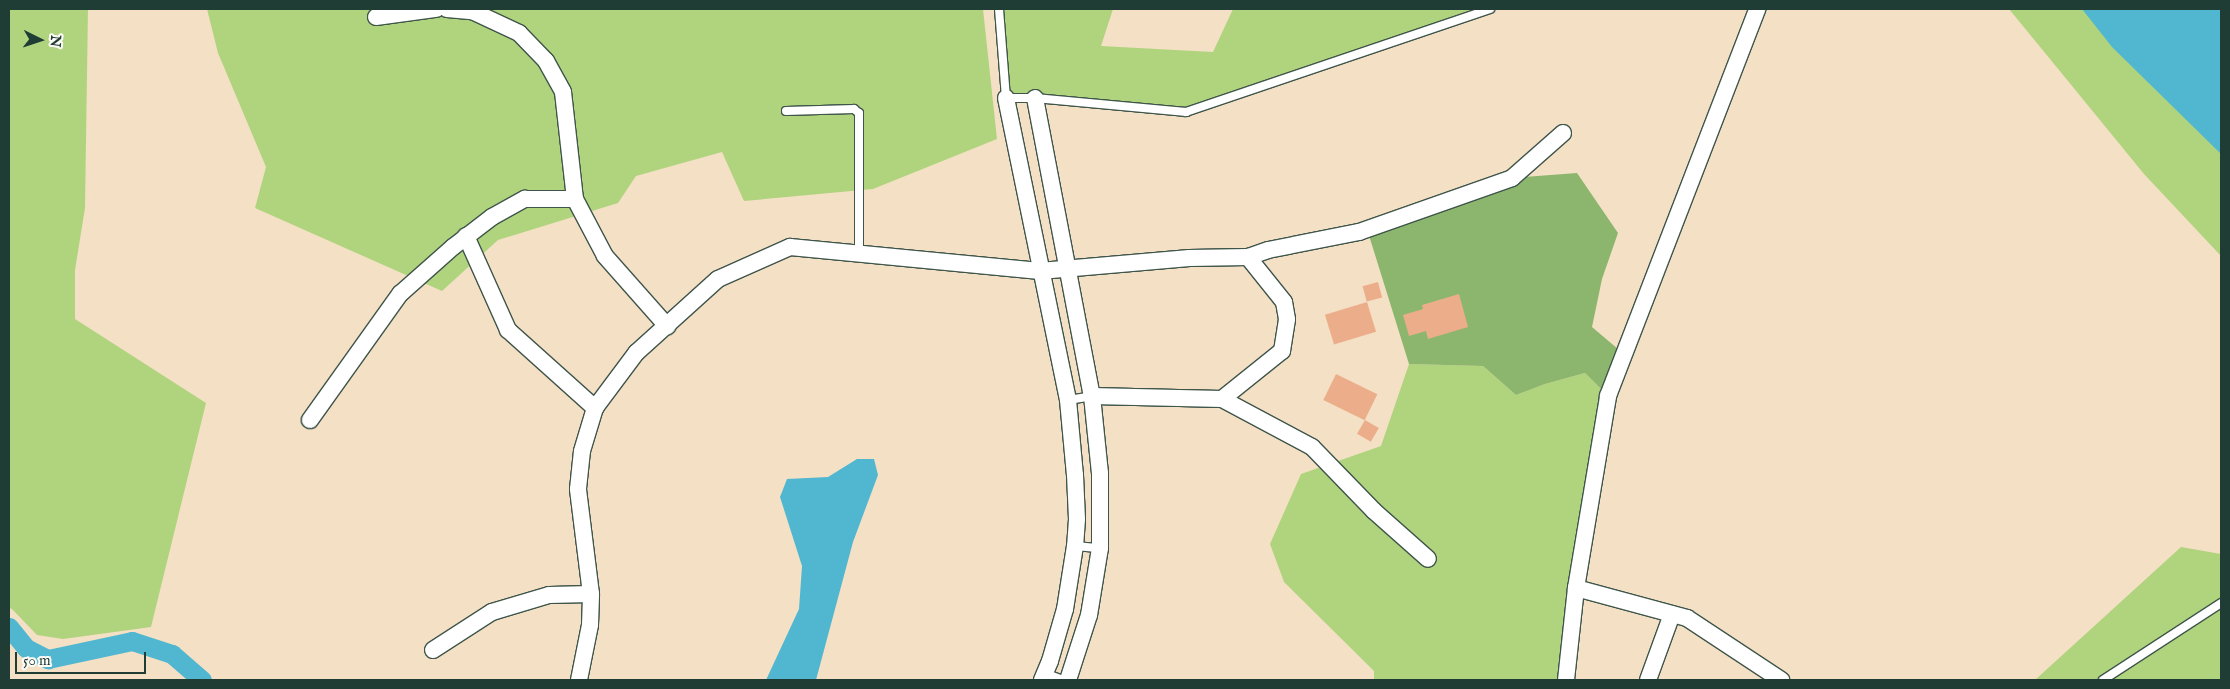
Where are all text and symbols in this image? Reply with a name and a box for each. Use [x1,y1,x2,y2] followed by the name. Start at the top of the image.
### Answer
[15,15,65,65] north arrow
[46,34,64,48] text: N
[18,642,149,674] scale bar
[23,651,51,670] text: 50 m

